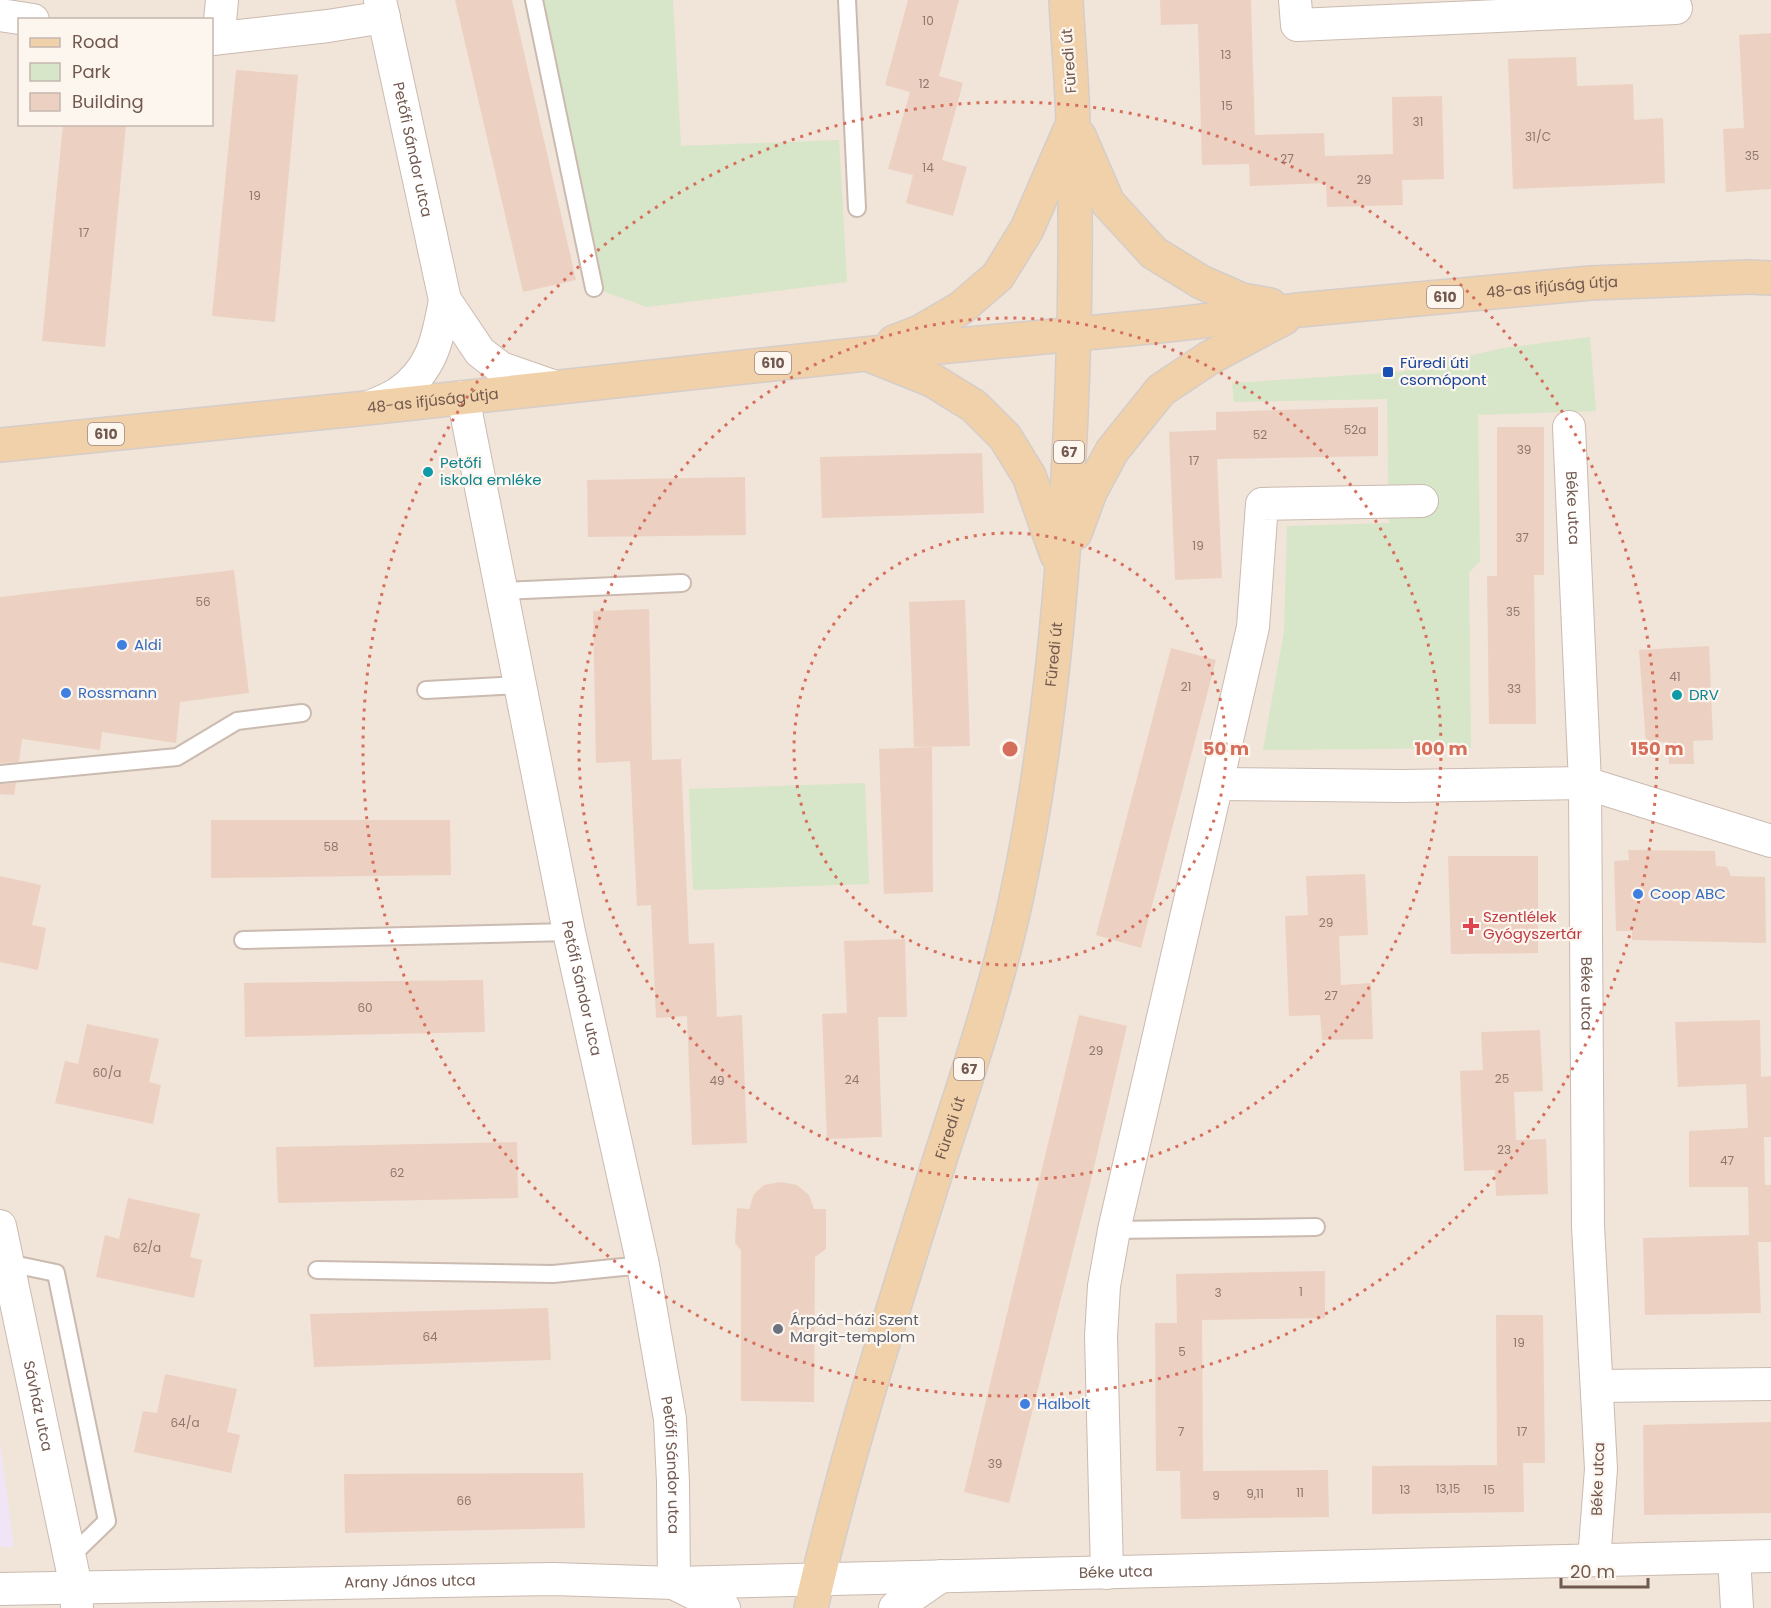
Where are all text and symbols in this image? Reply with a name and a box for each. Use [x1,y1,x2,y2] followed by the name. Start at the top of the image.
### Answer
[922,12,934,29] house number: 10
[18,18,213,126] legend
[1056,28,1081,94] street label: Füredi út
[72,29,119,54] text: Road
[1221,46,1231,63] house number: 13
[72,59,111,84] text: Park
[919,75,929,92] house number: 12
[388,80,438,219] street label: Petőfi Sándor utca
[72,89,144,114] text: Building
[1221,97,1233,114] house number: 15
[1413,113,1423,130] house number: 31
[1525,128,1551,145] house number: 31/C
[1745,147,1759,164] house number: 35
[1280,150,1294,167] house number: 27
[922,159,934,176] house number: 14
[1357,171,1371,188] house number: 29
[249,187,261,204] house number: 19
[79,224,90,241] house number: 17
[1485,271,1618,303] street label: 48-as ifjúság útja
[1427,286,1463,308] road number: 610
[755,352,791,374] road number: 610
[1400,352,1486,390] place label: Füredi úti csomópont
[1381,365,1395,379] marker: Füredi úti csomópont
[366,383,500,418] street label: 48-as ifjúság útja
[1344,421,1366,438] house number: 52a
[88,423,124,445] road number: 610
[1253,426,1267,443] house number: 52
[1054,441,1084,463] road number: 67
[1517,441,1531,458] house number: 39
[440,452,541,490] place label: Petőfi iskola emléke
[1189,452,1200,469] house number: 17
[421,465,435,479] marker: Petőfi iskola emléke
[1561,471,1585,545] street label: Béke utca
[1515,529,1529,546] house number: 37
[1192,537,1204,554] house number: 19
[195,593,211,610] house number: 56
[1506,603,1520,620] house number: 35
[1040,621,1067,688] street label: Füredi út
[134,634,162,655] place label: Aldi
[115,638,129,652] marker: Aldi
[1669,668,1681,685] house number: 41
[1181,678,1191,695] house number: 21
[1507,680,1521,697] house number: 33
[78,682,157,703] place label: Rossmann
[1689,684,1719,705] place label: DRV
[59,686,73,700] marker: Rossmann
[1670,688,1684,702] marker: DRV
[1203,736,1249,761] text: 50 m
[1414,736,1468,761] text: 100 m
[1630,736,1684,761] text: 150 m
[1000,739,1020,759] centre of rings
[323,838,339,855] house number: 58
[1650,883,1726,904] place label: Coop ABC
[1631,887,1645,901] marker: Coop ABC
[1483,906,1582,944] place label: Szentlélek Gyógyszertár
[1319,914,1333,931] house number: 29
[557,919,607,1058] street label: Petőfi Sándor utca
[1464,919,1478,933] marker: Szentlélek Gyógyszertár
[1576,957,1598,1031] street label: Béke utca
[1324,987,1338,1004] house number: 27
[357,999,373,1016] house number: 60
[1089,1042,1103,1059] house number: 29
[954,1058,984,1080] road number: 67
[93,1064,121,1081] house number: 60/a
[1495,1070,1509,1087] house number: 25
[845,1071,860,1088] house number: 24
[709,1072,725,1089] house number: 49
[930,1094,970,1162] street label: Füredi út
[1497,1141,1511,1158] house number: 23
[1720,1152,1734,1169] house number: 47
[390,1164,404,1181] house number: 62
[133,1239,161,1256] house number: 62/a
[1299,1283,1303,1300] house number: 1
[1214,1284,1222,1301] house number: 3
[790,1309,919,1347] place label: Árpád-házi Szent Margit-templom
[771,1322,785,1336] marker: Árpád-házi Szent Margit-templom
[422,1328,438,1345] house number: 64
[1513,1334,1525,1351] house number: 19
[1178,1343,1186,1360] house number: 5
[19,1359,58,1453] street label: Sávház utca
[1037,1393,1090,1414] place label: Halbolt
[656,1395,685,1534] street label: Petőfi Sándor utca
[1018,1397,1032,1411] marker: Halbolt
[171,1414,200,1431] house number: 64/a
[1178,1423,1185,1440] house number: 7
[1517,1423,1528,1440] house number: 17
[1586,1442,1609,1516] street label: Béke utca
[988,1455,1002,1472] house number: 39
[1436,1480,1460,1497] house number: 13,15
[1400,1481,1410,1498] house number: 13
[1483,1481,1495,1498] house number: 15
[1296,1484,1304,1501] house number: 11
[1246,1485,1264,1502] house number: 9,11
[1212,1487,1220,1504] house number: 9
[456,1492,472,1509] house number: 66
[1561,1551,1648,1589] scale bar
[1570,1559,1615,1584] text: 20 m
[1078,1560,1153,1583] street label: Béke utca
[344,1569,476,1593] street label: Arany János utca

